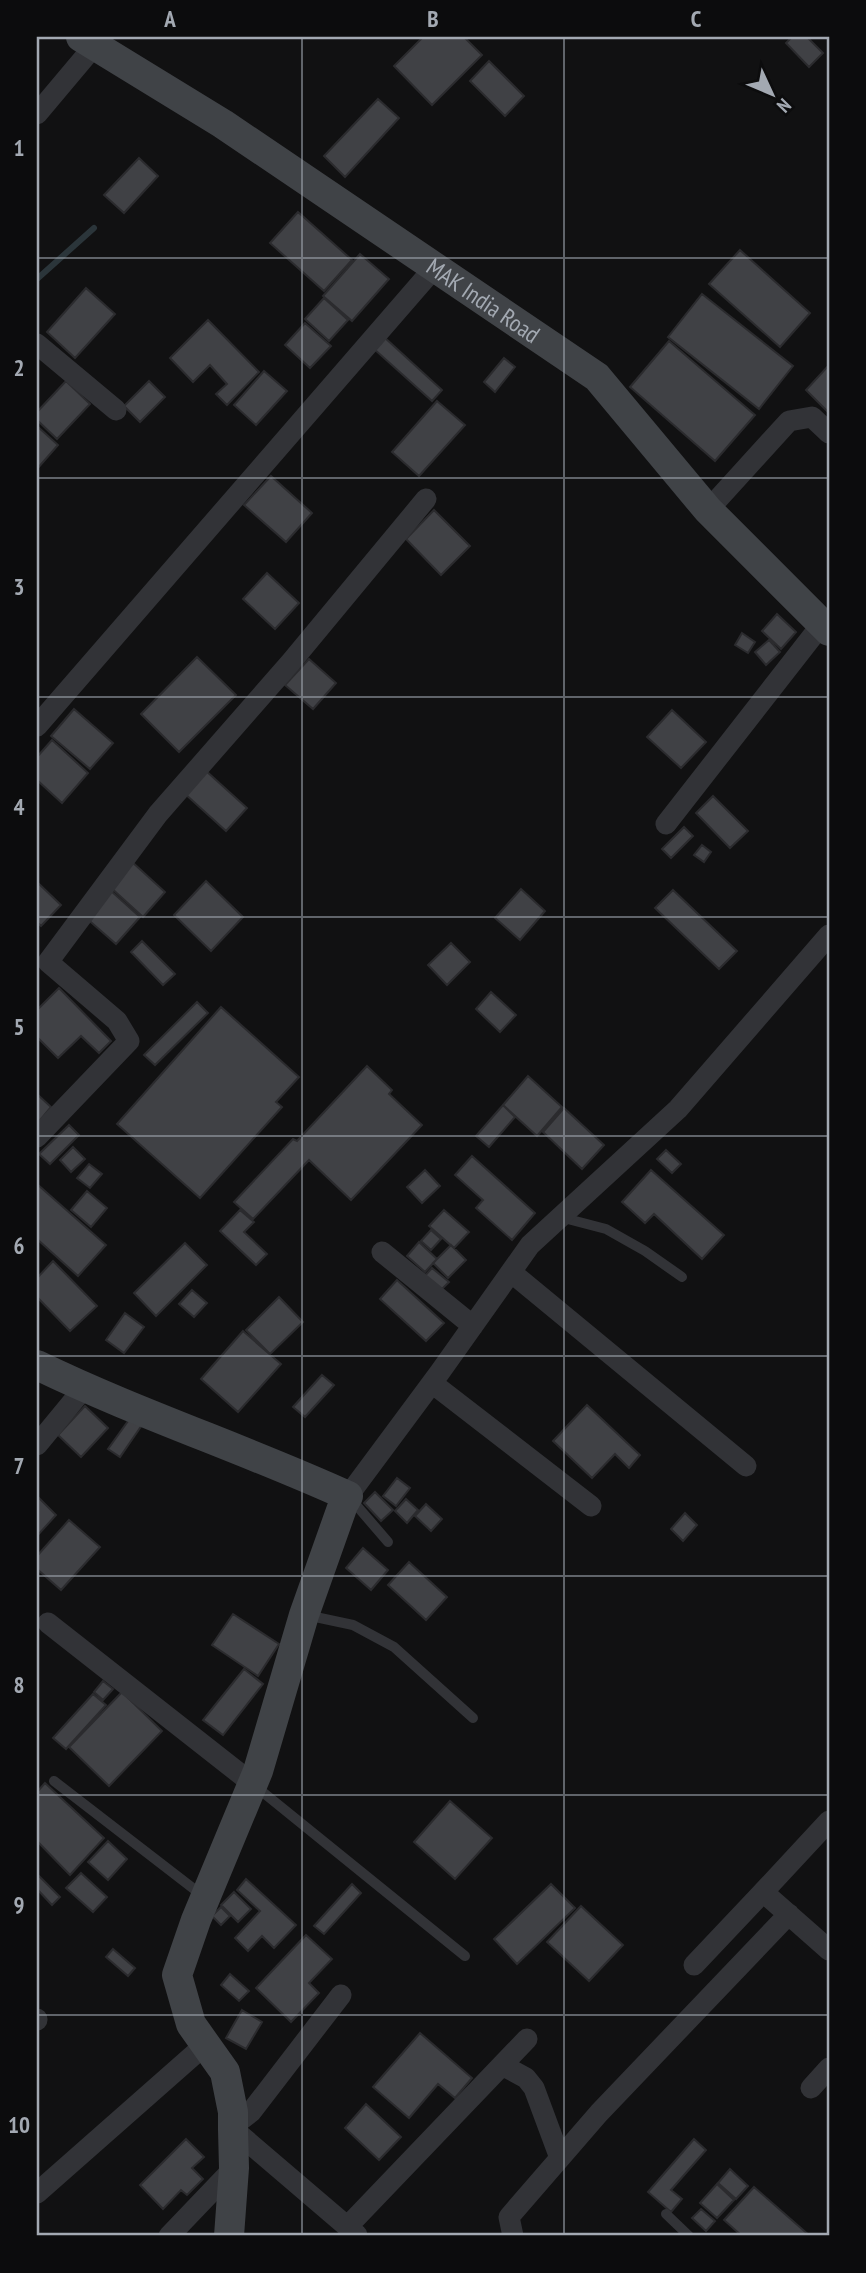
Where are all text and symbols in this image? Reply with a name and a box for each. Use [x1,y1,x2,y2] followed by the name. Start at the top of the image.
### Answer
[163,4,176,33] text: A
[427,4,439,33] text: B
[691,4,702,33] text: C
[736,60,806,130] north arrow
[772,94,796,118] text: N
[14,133,25,162] text: 1
[421,251,546,350] street label: MAK India Road
[14,353,25,382] text: 2
[14,572,25,601] text: 3
[14,792,25,821] text: 4
[14,1012,25,1041] text: 5
[14,1231,25,1260] text: 6
[14,1451,25,1480] text: 7
[14,1670,25,1699] text: 8
[14,1890,25,1919] text: 9
[8,2110,30,2139] text: 10

